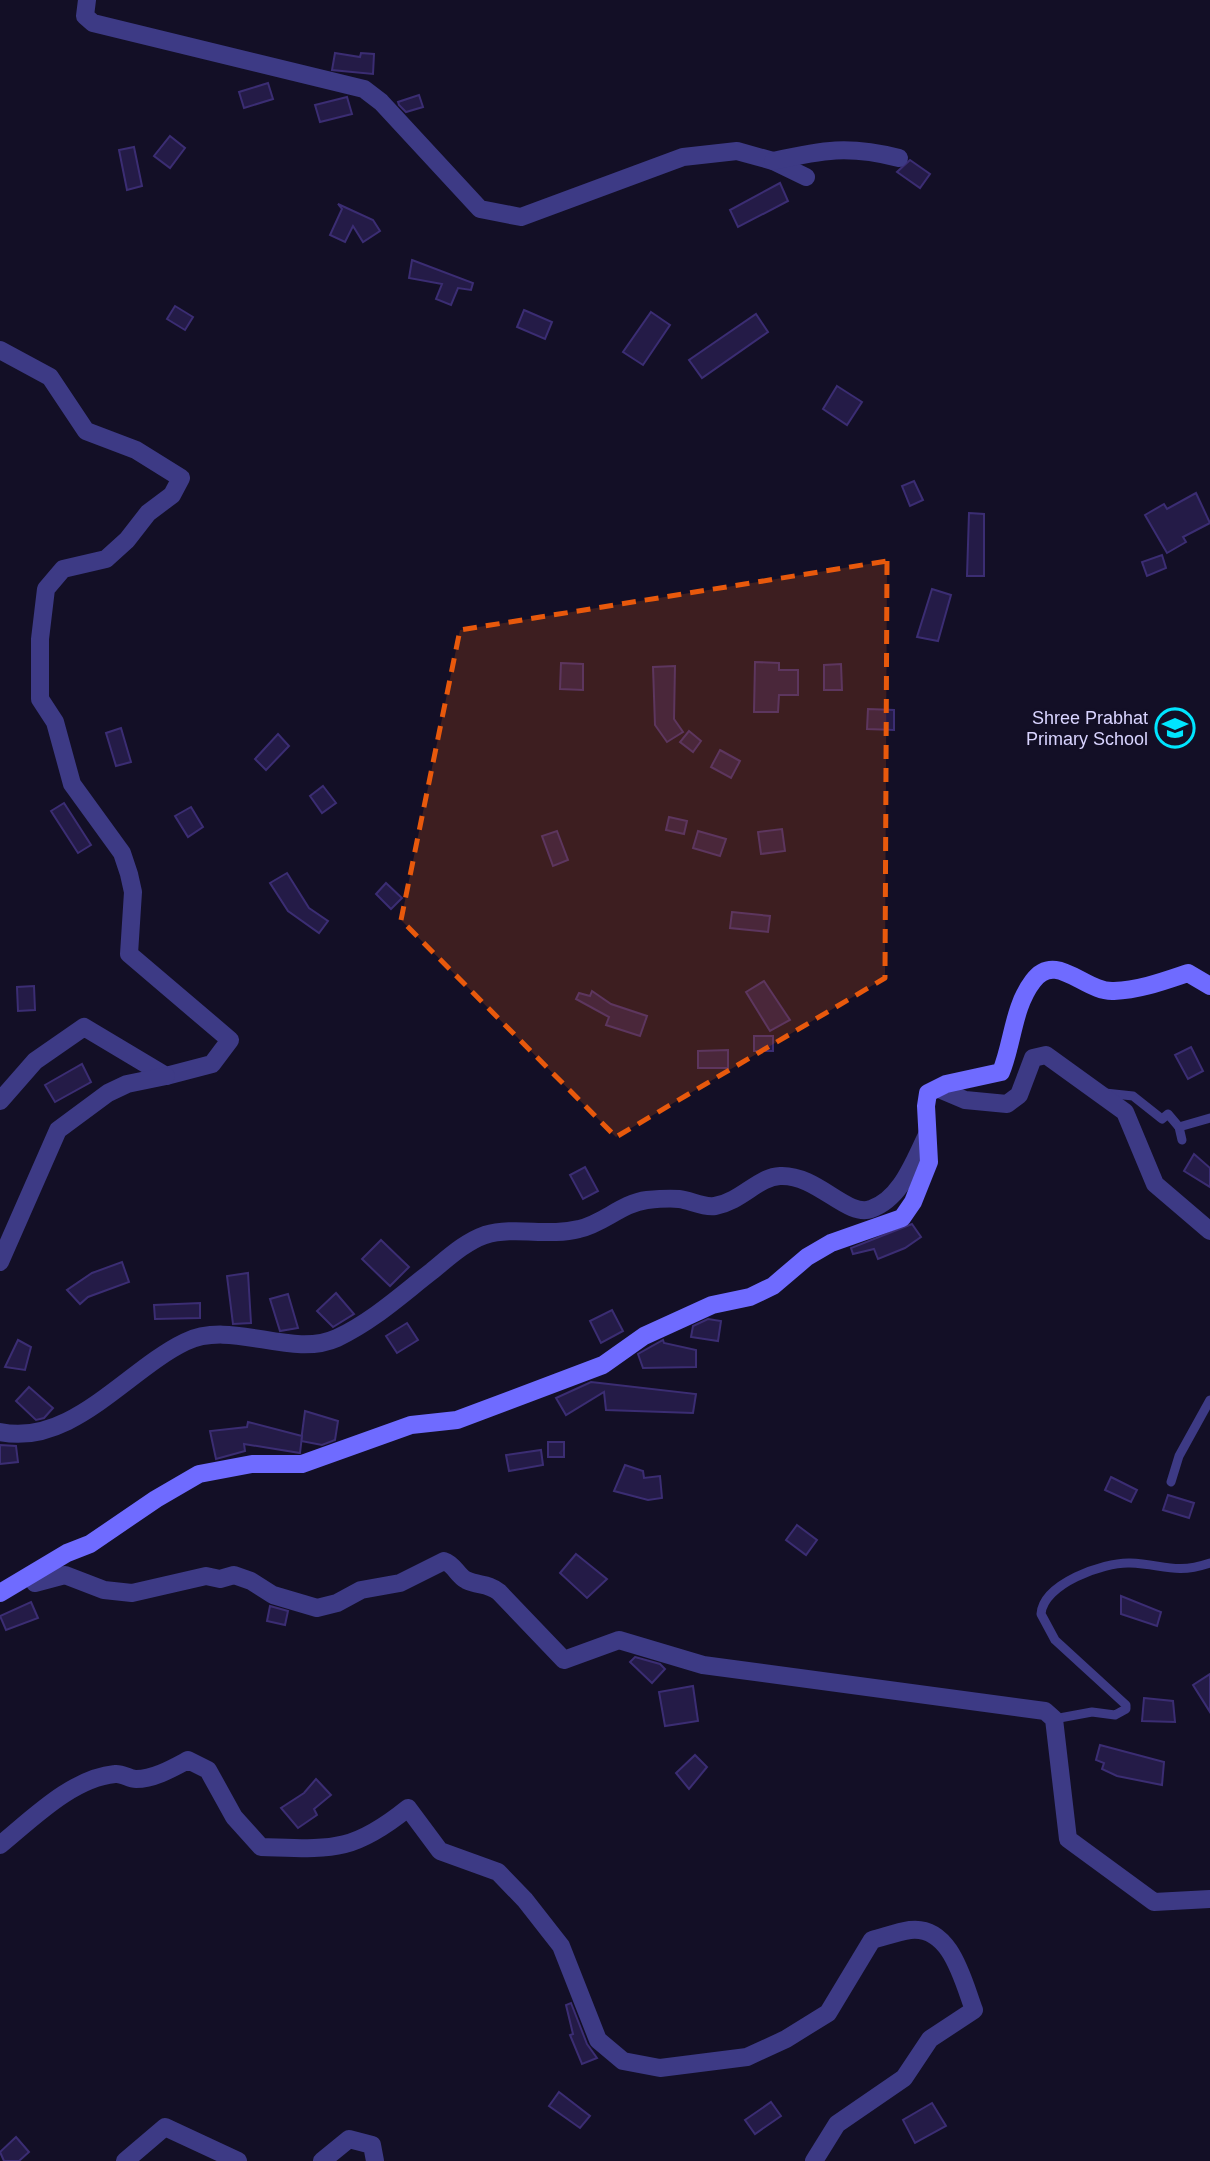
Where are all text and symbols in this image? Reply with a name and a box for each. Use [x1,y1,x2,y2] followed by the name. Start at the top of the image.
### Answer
[1154,707,1196,749] school or university icon: Shree Prabhat Primary School
[1026,708,1148,749] place label: Shree Prabhat Primary School

